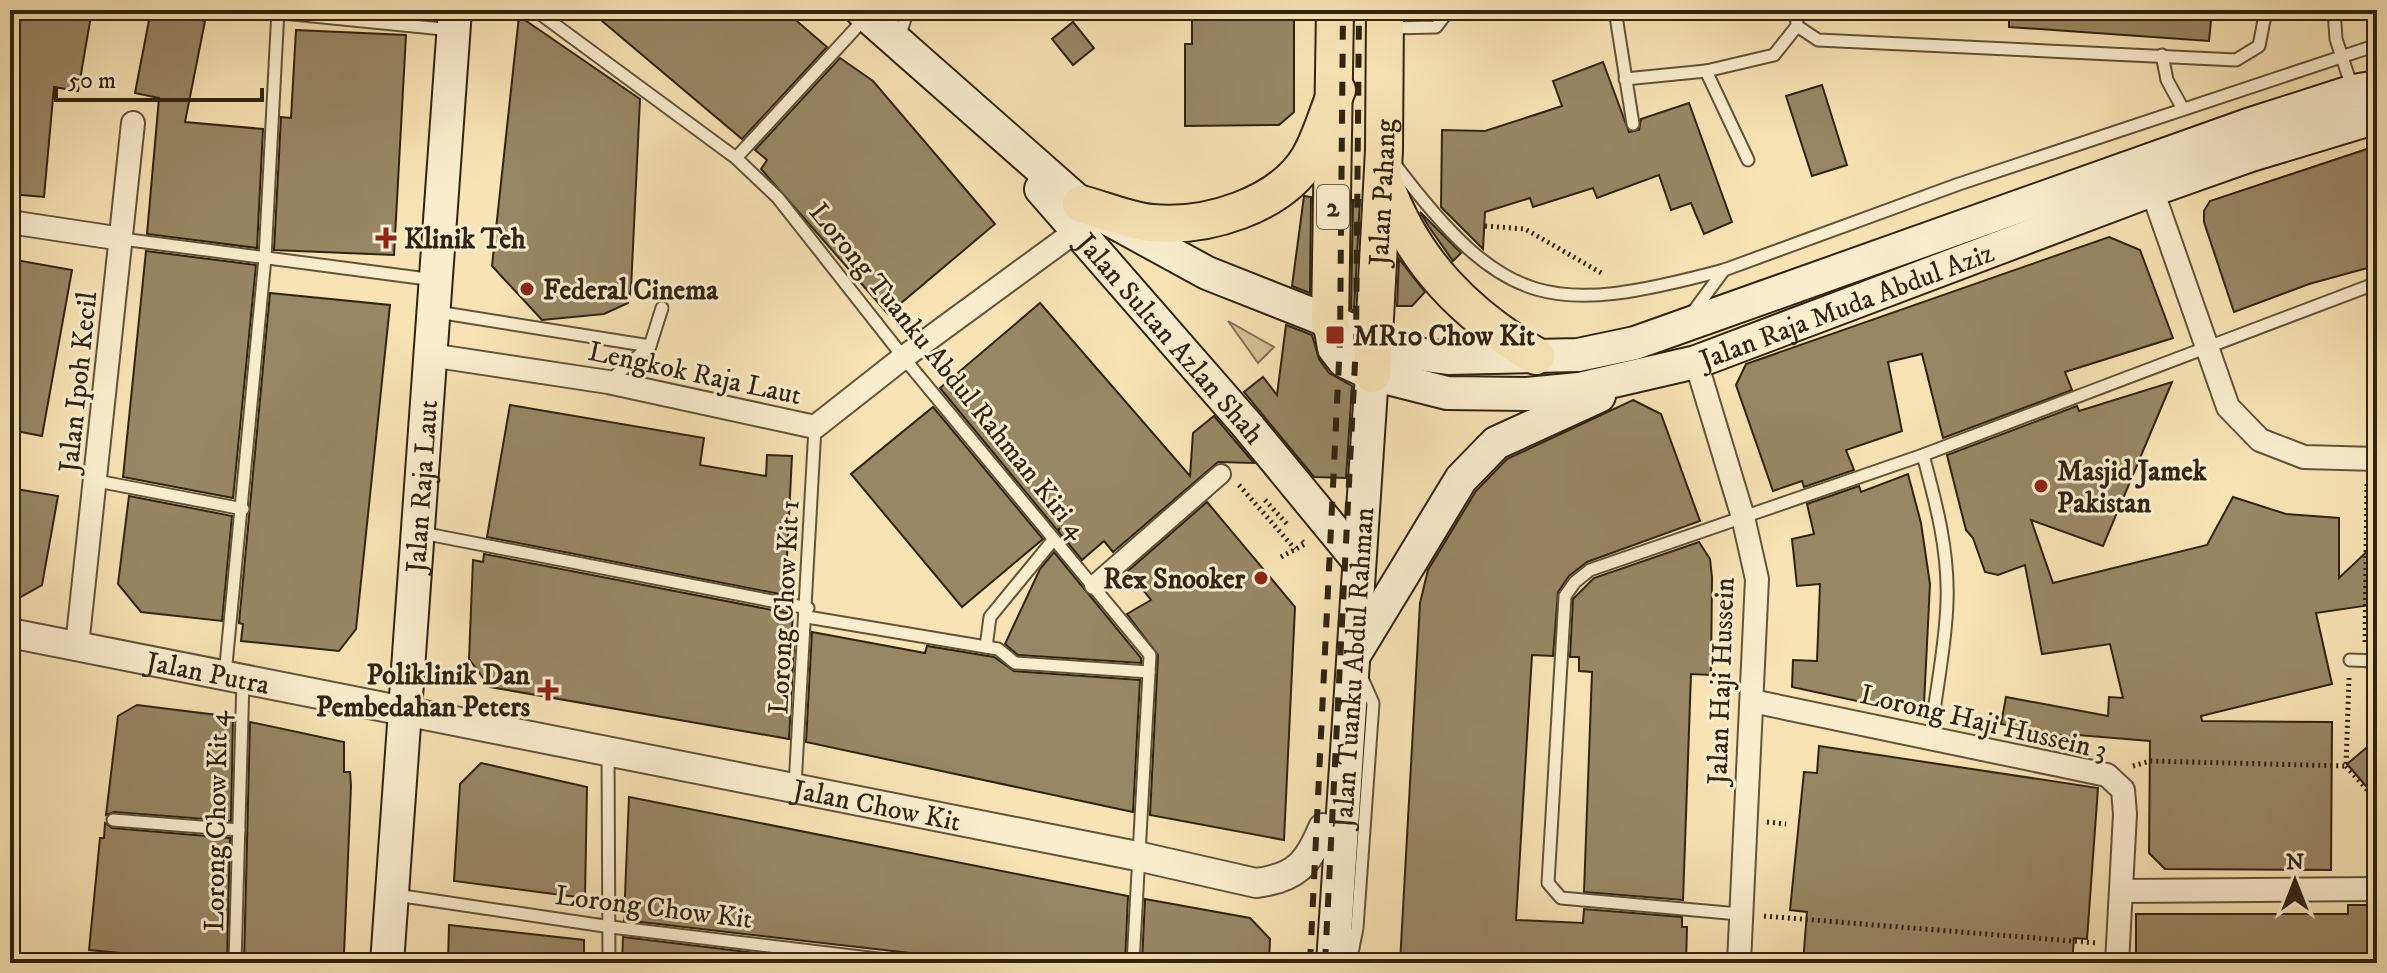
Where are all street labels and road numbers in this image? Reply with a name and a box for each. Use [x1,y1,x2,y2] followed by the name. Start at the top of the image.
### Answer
[1362,119,1403,269] street label: Jalan Pahang
[1317,185,1349,229] road number: 2
[801,196,1095,547] street label: Lorong Tuanku Abdul Rahman Kiri 4
[1067,224,1272,452] street label: Jalan Sultan Azlan Shah
[1692,235,1999,379] street label: Jalan Raja Muda Abdul Aziz
[51,289,105,477] street label: Jalan Ipoh Kecil
[585,334,804,413] street label: Lengkok Raja Laut
[399,399,446,577] street label: Jalan Raja Laut
[761,499,808,715] street label: Lorong Chow Kit 1
[1326,506,1382,832] street label: Jalan Tuanku Abdul Rahman
[1700,576,1743,788] street label: Jalan Haji Hussein
[140,644,272,703] street label: Jalan Putra
[1857,677,2111,768] street label: Lorong Haji Hussein 3
[197,710,236,932] street label: Lorong Chow Kit 4
[787,772,964,840] street label: Jalan Chow Kit
[553,878,754,937] street label: Lorong Chow Kit

